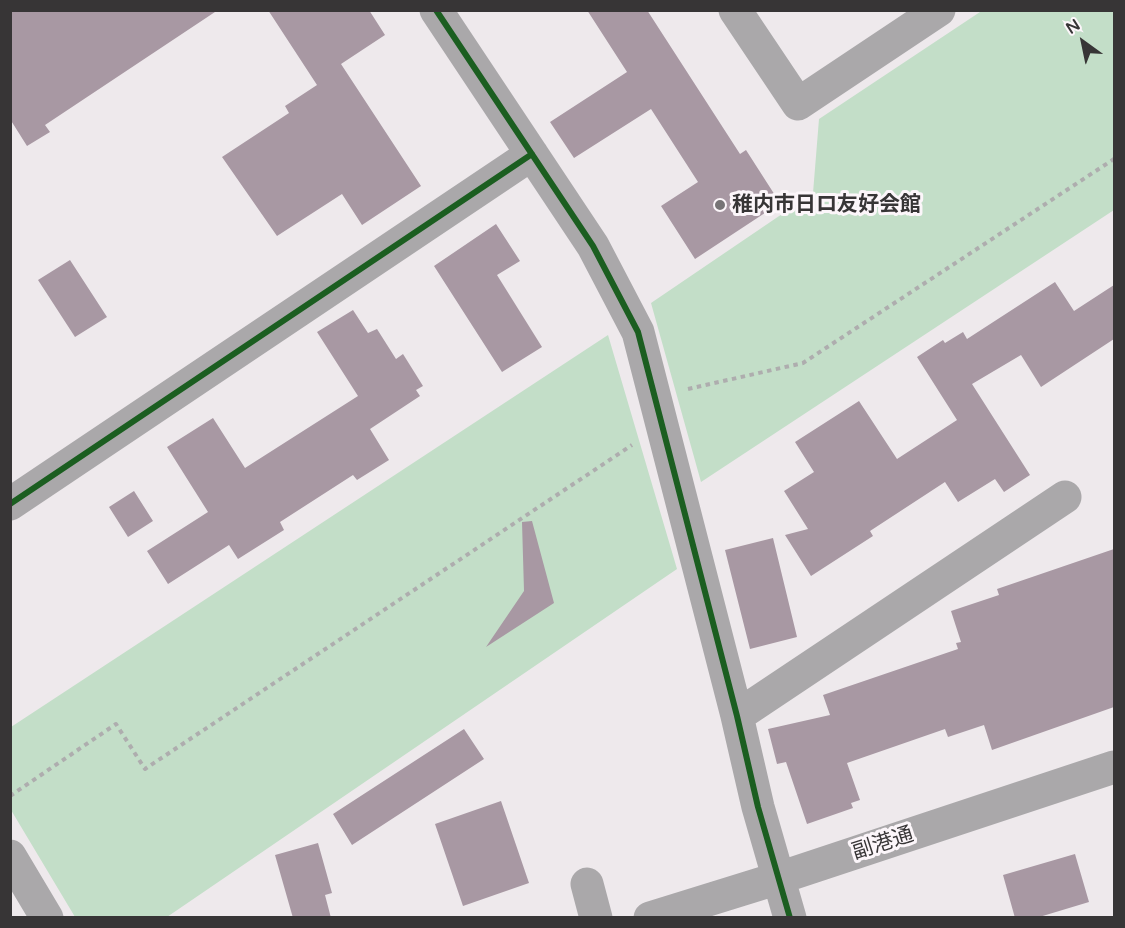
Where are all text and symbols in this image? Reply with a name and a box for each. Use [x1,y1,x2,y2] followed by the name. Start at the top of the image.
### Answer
[1053,12,1113,72] north arrow
[1062,15,1084,39] text: N
[732,192,921,218] place label: 稚内市日ロ友好会館
[713,198,727,212] marker: 稚内市日ロ友好会館
[849,822,917,866] street label: 副港通

